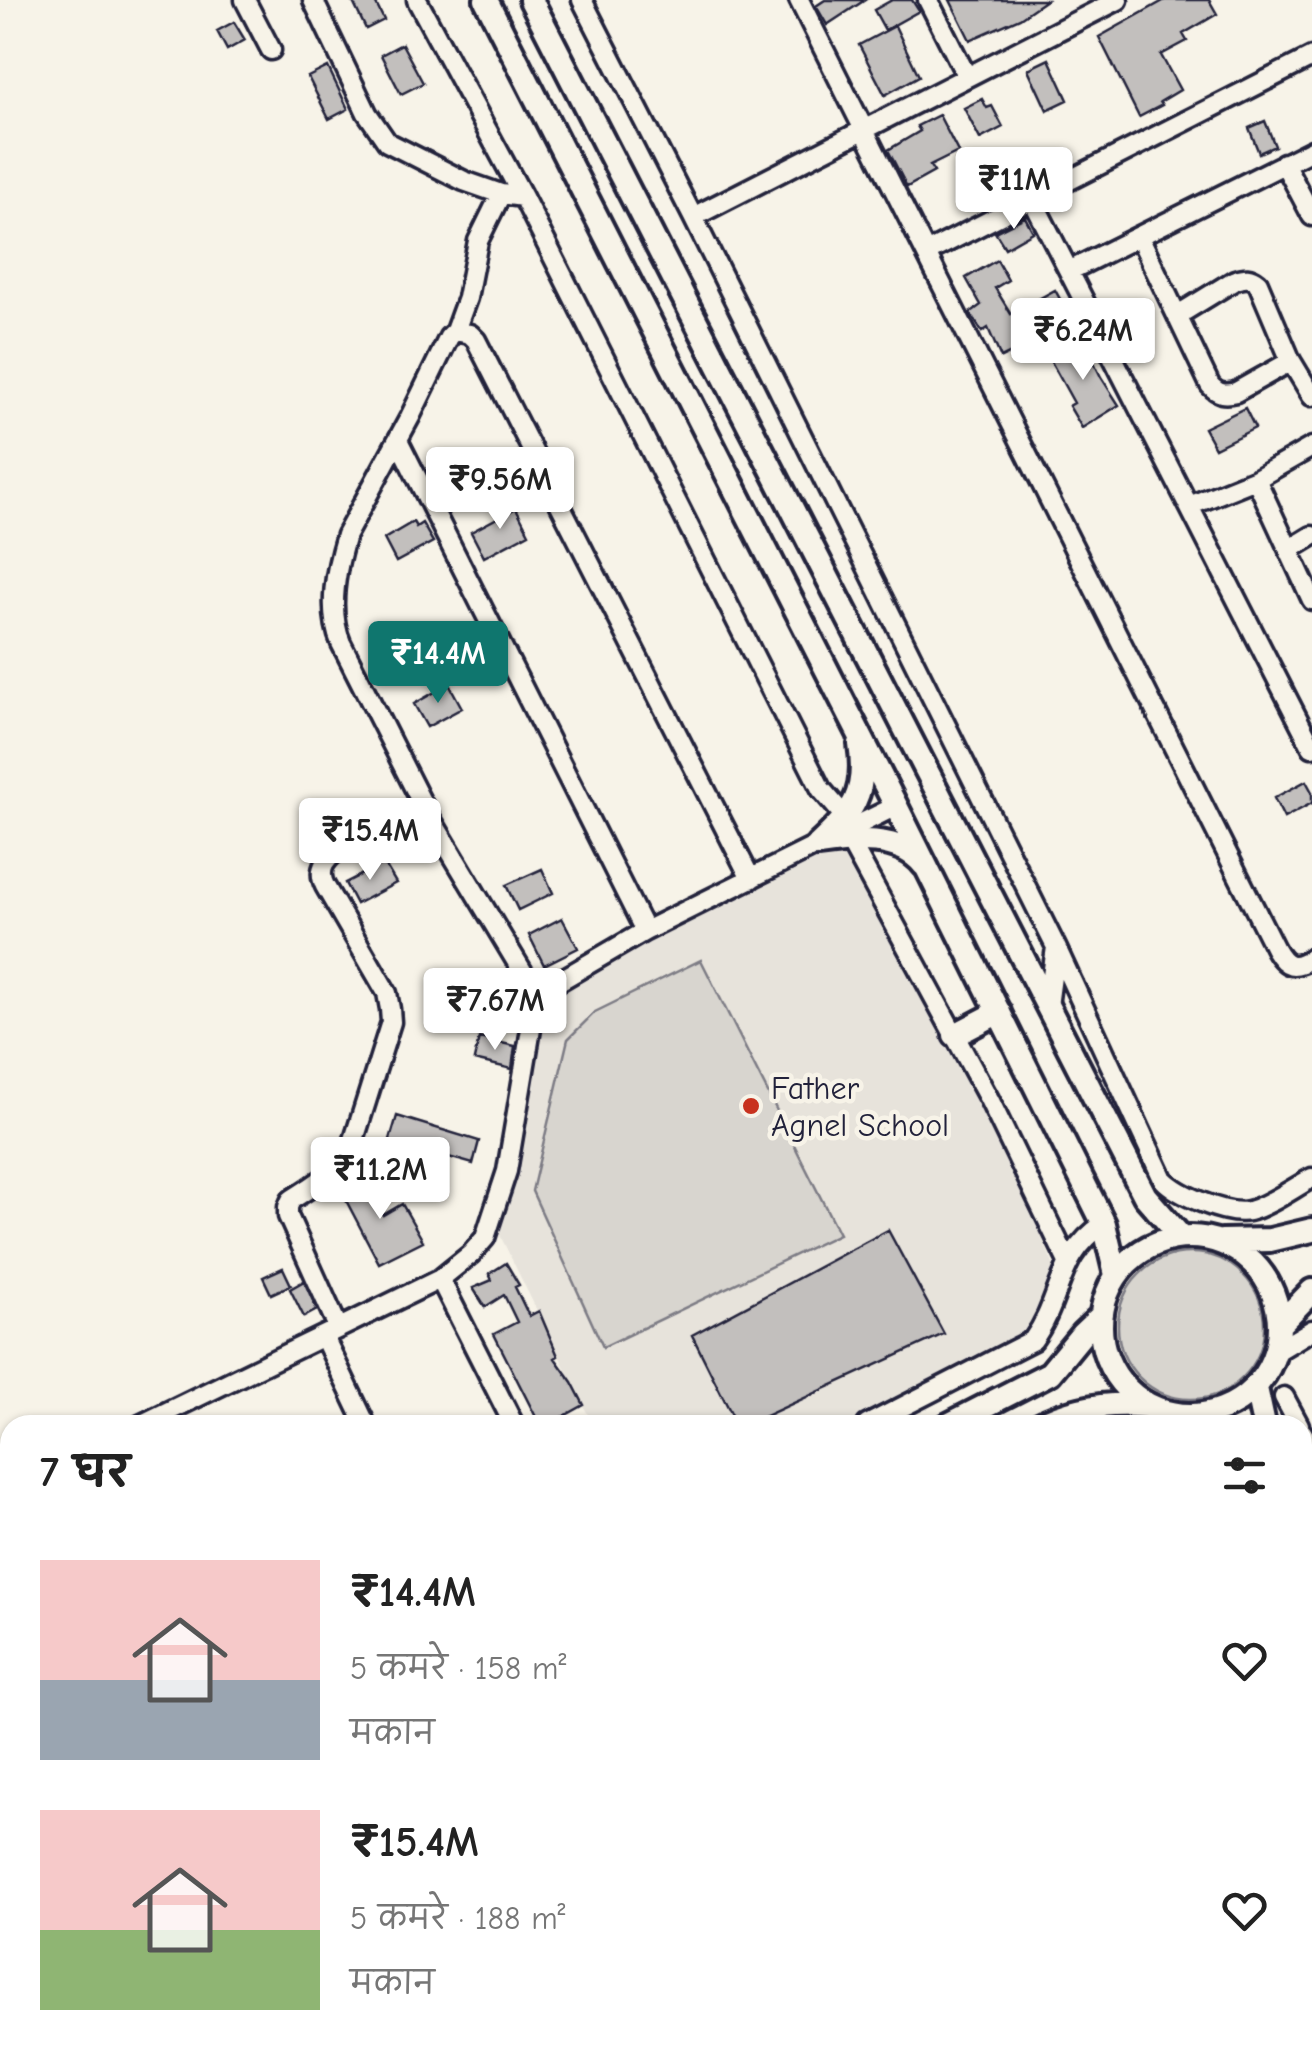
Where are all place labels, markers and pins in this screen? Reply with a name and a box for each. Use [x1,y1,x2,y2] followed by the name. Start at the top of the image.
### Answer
[955,147,1073,232] pin: ₹11M
[1002,298,1164,383] pin: ₹6.24M
[419,447,581,532] pin: ₹9.56M
[357,621,519,706] pin: ₹14.4M
[289,798,451,883] pin: ₹15.4M
[414,968,576,1053] pin: ₹7.67M
[771,1070,949,1144] place label: Father Agnel School
[740,1095,762,1117] marker: Father Agnel School
[299,1137,461,1222] pin: ₹11.2M

